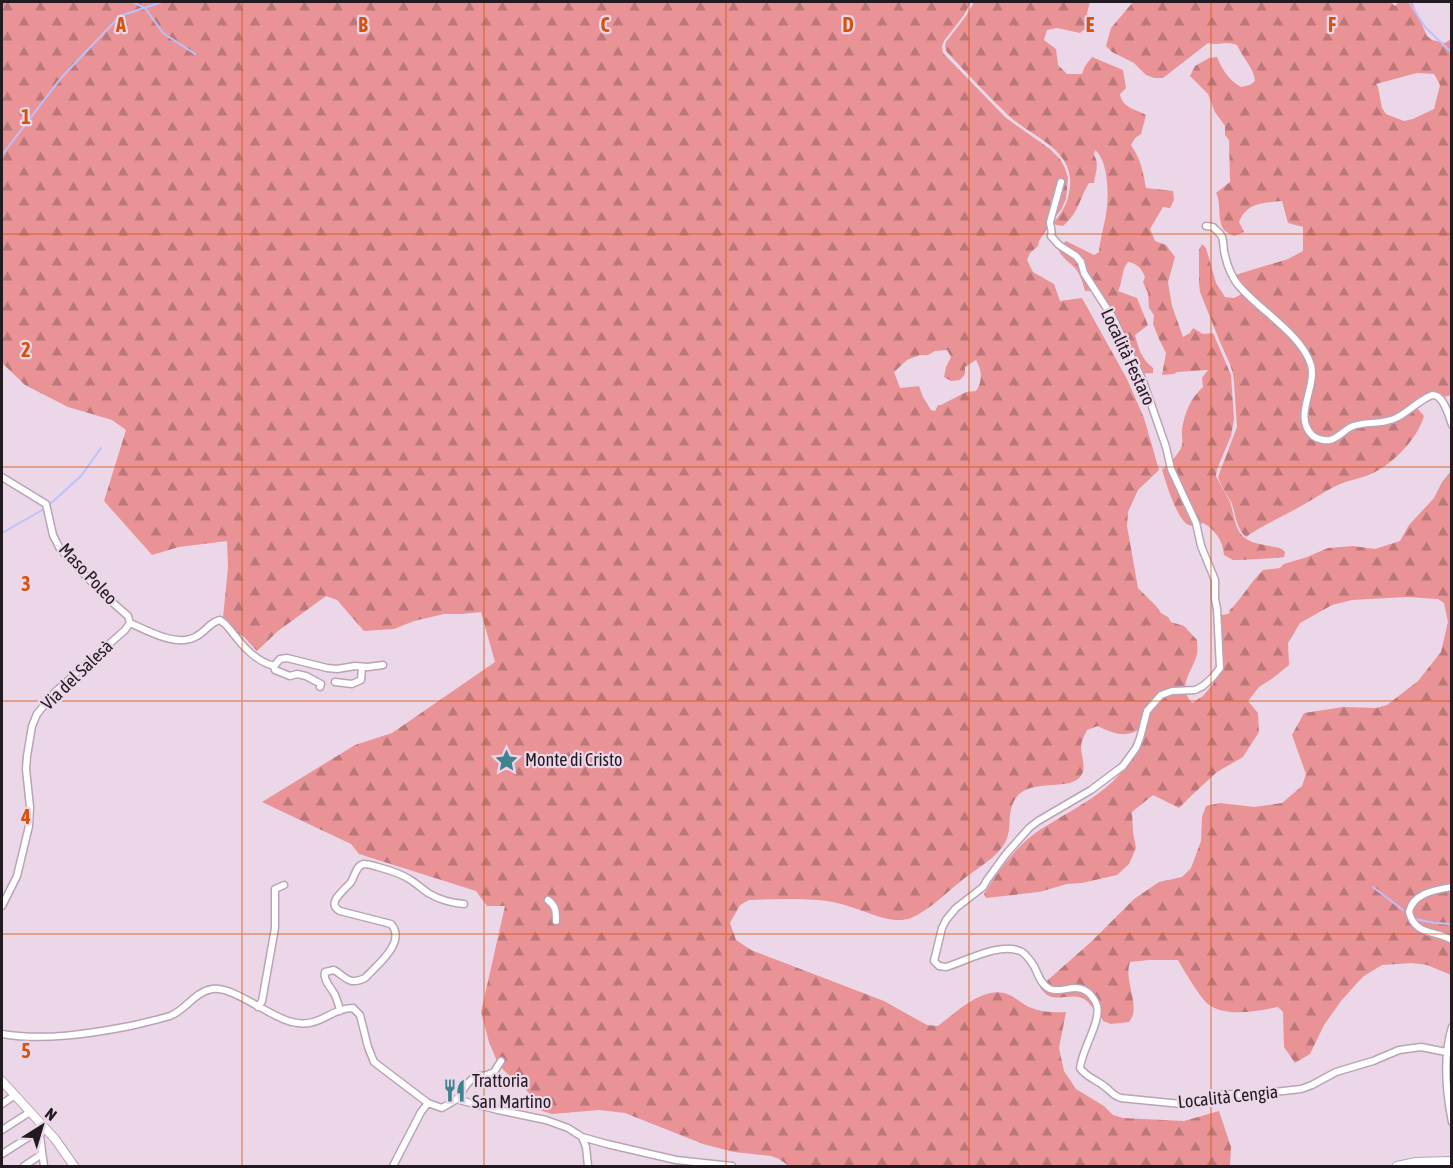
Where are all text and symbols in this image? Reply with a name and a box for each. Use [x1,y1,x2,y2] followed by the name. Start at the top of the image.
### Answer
[115,13,126,36] text: A
[358,13,368,36] text: B
[601,13,610,36] text: C
[842,13,854,36] text: D
[1086,13,1095,36] text: E
[1328,13,1336,36] text: F
[21,105,31,128] text: 1
[1097,305,1160,408] street label: Località Festaro
[21,338,31,361] text: 2
[55,539,122,609] street label: Maso Poleo
[21,572,31,595] text: 3
[37,635,117,714] street label: Via del Salesà
[494,747,520,773] place icon: Monte di Cristo
[525,749,622,770] place label: Monte di Cristo
[20,805,31,828] text: 4
[21,1039,31,1062] text: 5
[472,1070,551,1112] place label: Trattoria San Martino
[441,1078,467,1104] restaurant icon: Trattoria San Martino
[1177,1081,1279,1112] street label: Località Cengia
[12,1096,72,1156] north arrow
[42,1104,60,1124] text: N

